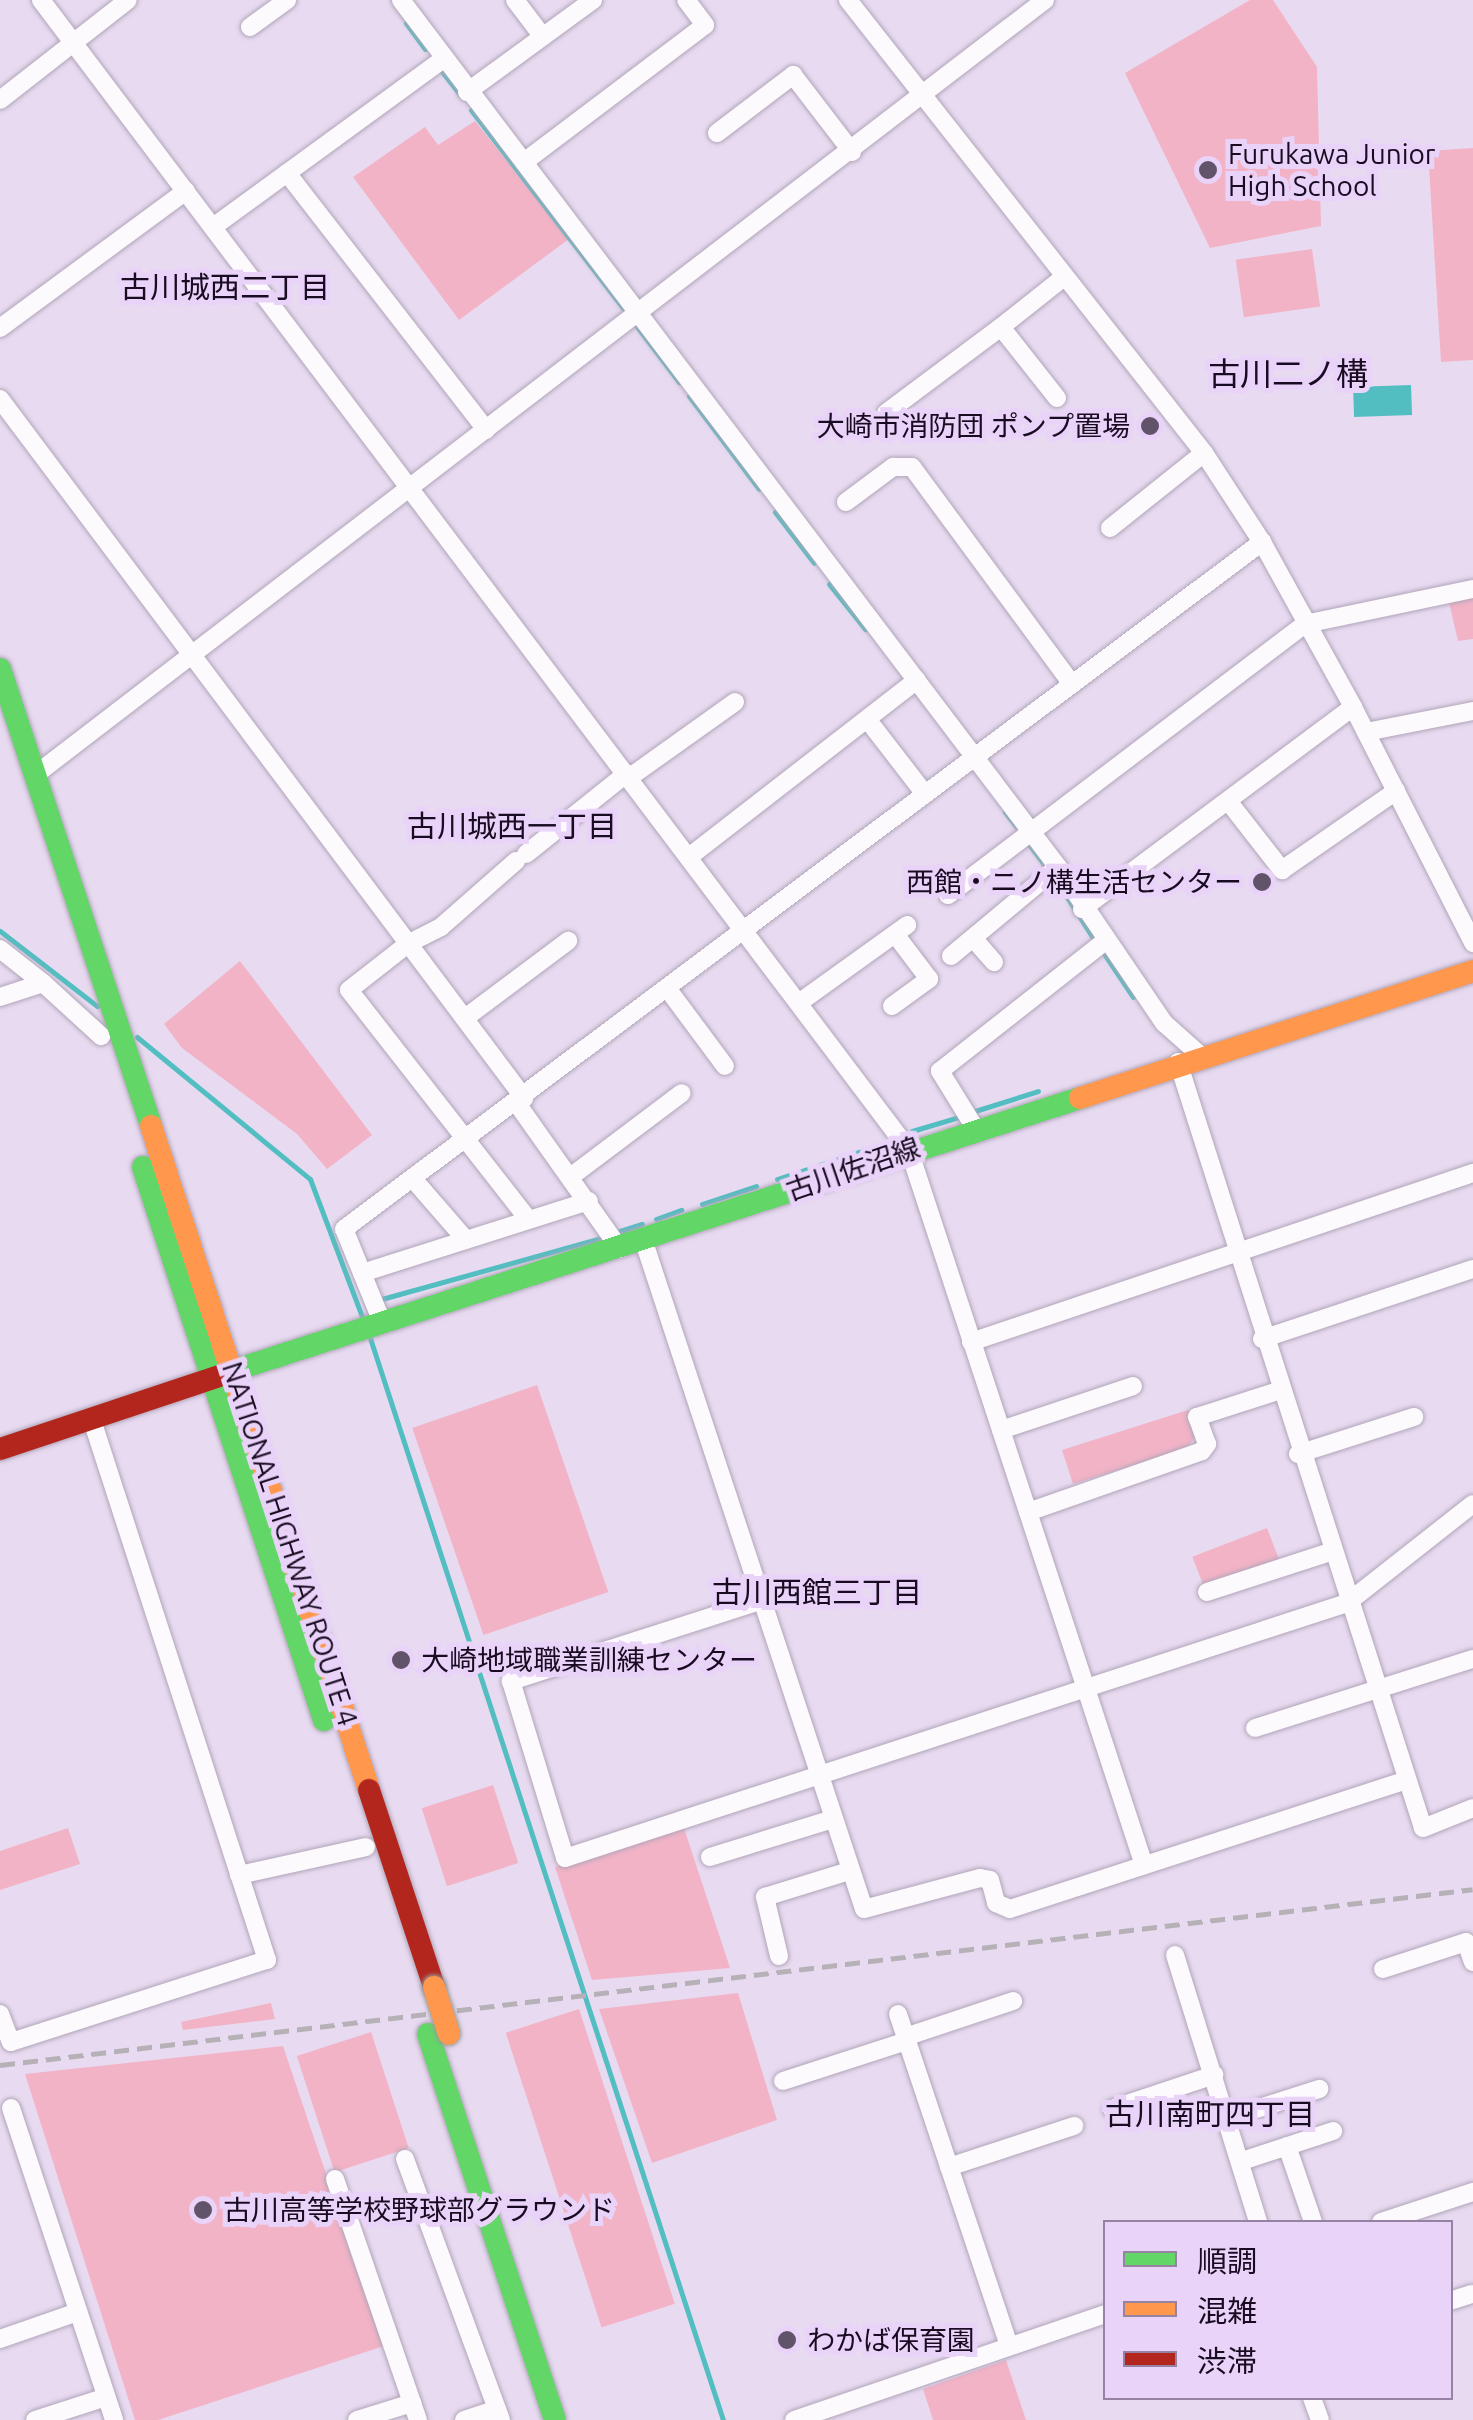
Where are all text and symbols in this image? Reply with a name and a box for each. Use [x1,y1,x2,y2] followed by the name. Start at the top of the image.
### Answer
[1228,137,1435,203] place label: Furukawa Junior High School
[1197,159,1219,181] marker: Furukawa Junior High School
[120,269,330,305] district label: 古川城西二丁目
[1208,354,1368,392] district label: 古川二ノ構
[816,409,1130,443] place label: 大崎市消防団 ポンプ置場
[1139,415,1161,437] marker: 大崎市消防団 ポンプ置場
[407,808,617,844] district label: 古川城西一丁目
[906,865,1242,899] place label: 西館・ニノ構生活センター
[1251,871,1273,893] marker: 西館・ニノ構生活センター
[781,1130,925,1208] street label: 古川佐沼線
[215,1358,365,1730] street label: NATIONAL HIGHWAY ROUTE 4
[712,1574,922,1610] district label: 古川西館三丁目
[421,1643,757,1677] place label: 大崎地域職業訓練センター
[390,1649,412,1671] marker: 大崎地域職業訓練センター
[1105,2096,1315,2132] district label: 古川南町四丁目
[223,2193,615,2227] place label: 古川高等学校野球部グラウンド
[192,2199,214,2221] marker: 古川高等学校野球部グラウンド
[1103,2220,1453,2400] legend
[1197,2244,1257,2278] text: 順調
[1197,2294,1257,2328] text: 混雑
[807,2323,975,2357] place label: わかば保育園
[776,2329,798,2351] marker: わかば保育園
[1197,2344,1257,2378] text: 渋滞

